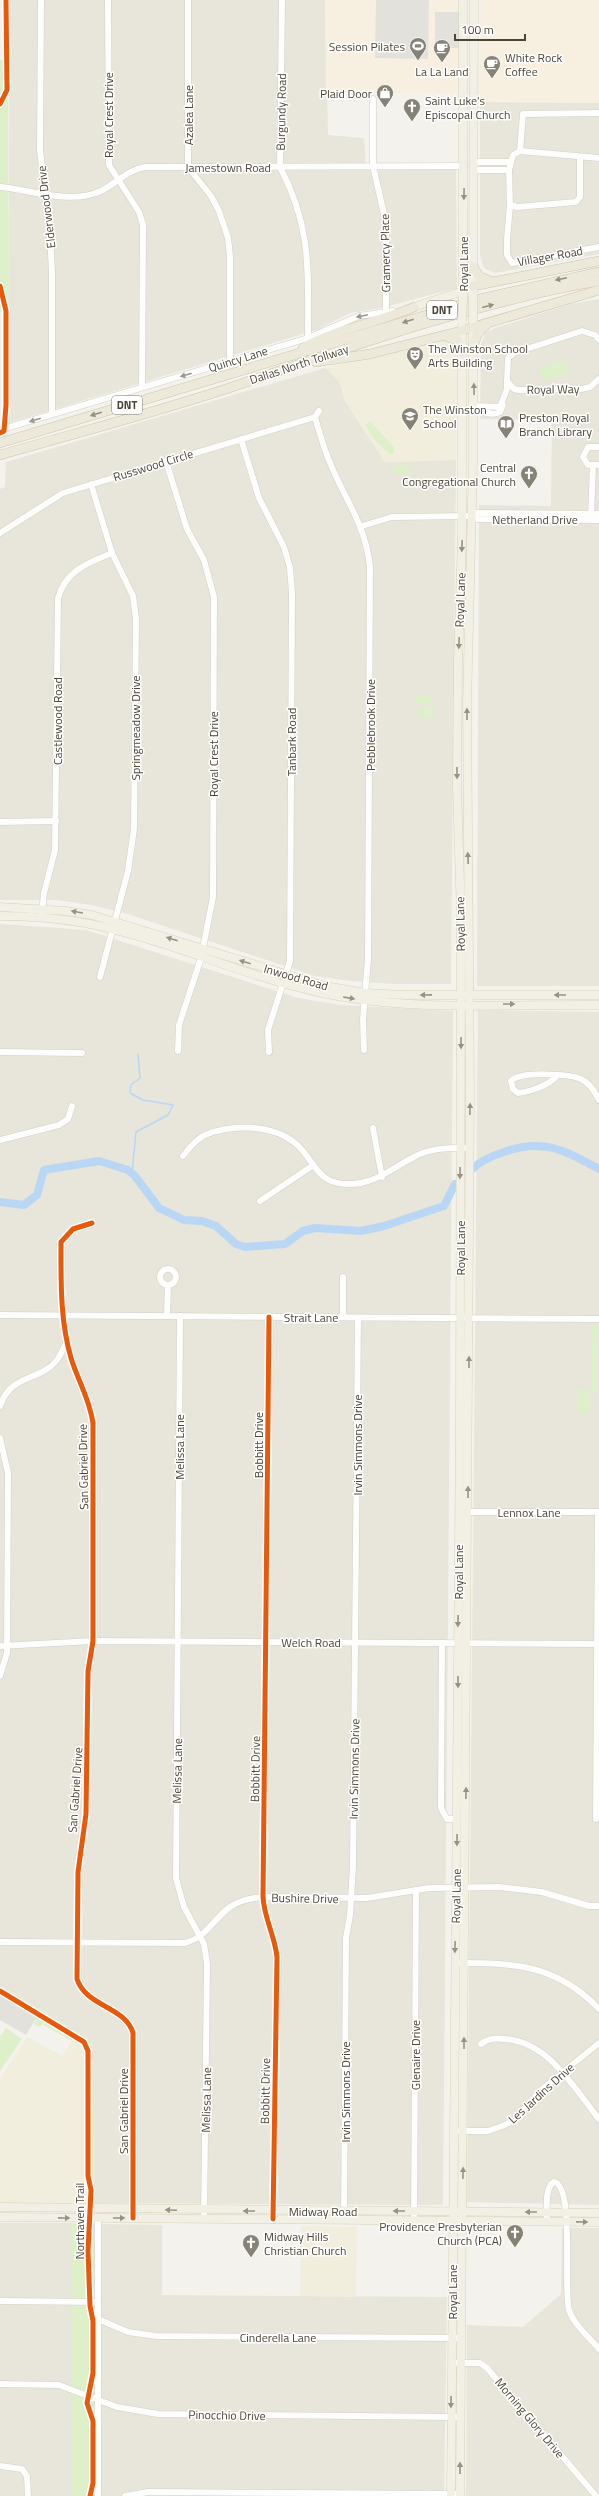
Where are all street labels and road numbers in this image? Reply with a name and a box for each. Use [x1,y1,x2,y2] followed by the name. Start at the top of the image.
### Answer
[99,72,118,158] street label: Royal Crest Drive
[271,73,291,151] street label: Burgundy Road
[179,85,198,145] street label: Azalea Lane
[185,158,271,177] street label: Jamestown Road
[32,165,60,249] street label: Elderwood Drive
[375,214,395,292] street label: Gramercy Place
[454,237,473,291] street label: Royal Lane
[516,241,584,271] street label: Villager Road
[427,301,457,319] road number: DNT
[247,339,351,389] street label: Dallas North Tollway
[206,341,270,377] street label: Quincy Lane
[526,379,580,399] street label: Royal Way
[112,396,142,414] road number: DNT
[111,444,195,486] street label: Russwood Circle
[492,510,578,529] street label: Netherland Drive
[450,572,470,628] street label: Royal Lane
[126,676,145,780] street label: Springmeadow Drive
[48,677,67,765] street label: Castlewood Road
[361,679,380,771] street label: Pebblebrook Drive
[282,708,301,776] street label: Tanbark Road
[204,711,223,797] street label: Royal Crest Drive
[450,896,470,952] street label: Royal Lane
[262,959,330,995] street label: Inwood Road
[451,1221,470,1275] street label: Royal Lane
[284,1308,338,1327] street label: Strait Lane
[348,1394,367,1496] street label: Irvin Simmons Drive
[249,1412,268,1478] street label: Bobbitt Drive
[170,1414,189,1480] street label: Melissa Lane
[73,1424,93,1510] street label: San Gabriel Drive
[497,1503,561,1522] street label: Lennox Lane
[449,1545,468,1599] street label: Royal Lane
[281,1633,341,1652] street label: Welch Road
[344,1718,364,1820] street label: Irvin Simmons Drive
[245,1736,265,1802] street label: Bobbitt Drive
[167,1738,187,1804] street label: Melissa Lane
[63,1747,87,1833] street label: San Gabriel Drive
[446,1868,466,1924] street label: Royal Lane
[271,1888,339,1908] street label: Bushire Drive
[406,2020,425,2090] street label: Glenaire Drive
[336,2041,355,2143] street label: Irvin Simmons Drive
[255,2058,275,2124] street label: Bobbitt Drive
[504,2058,578,2128] street label: Les Jardins Drive
[196,2067,216,2133] street label: Melissa Lane
[114,2068,133,2154] street label: San Gabriel Drive
[70,2183,89,2259] street label: Northaven Trail
[289,2202,357,2221] street label: Midway Road
[443,2265,462,2319] street label: Royal Lane
[240,2328,316,2347] street label: Cinderella Lane
[491,2374,569,2462] street label: Morning Glory Drive
[188,2405,266,2425] street label: Pinocchio Drive

